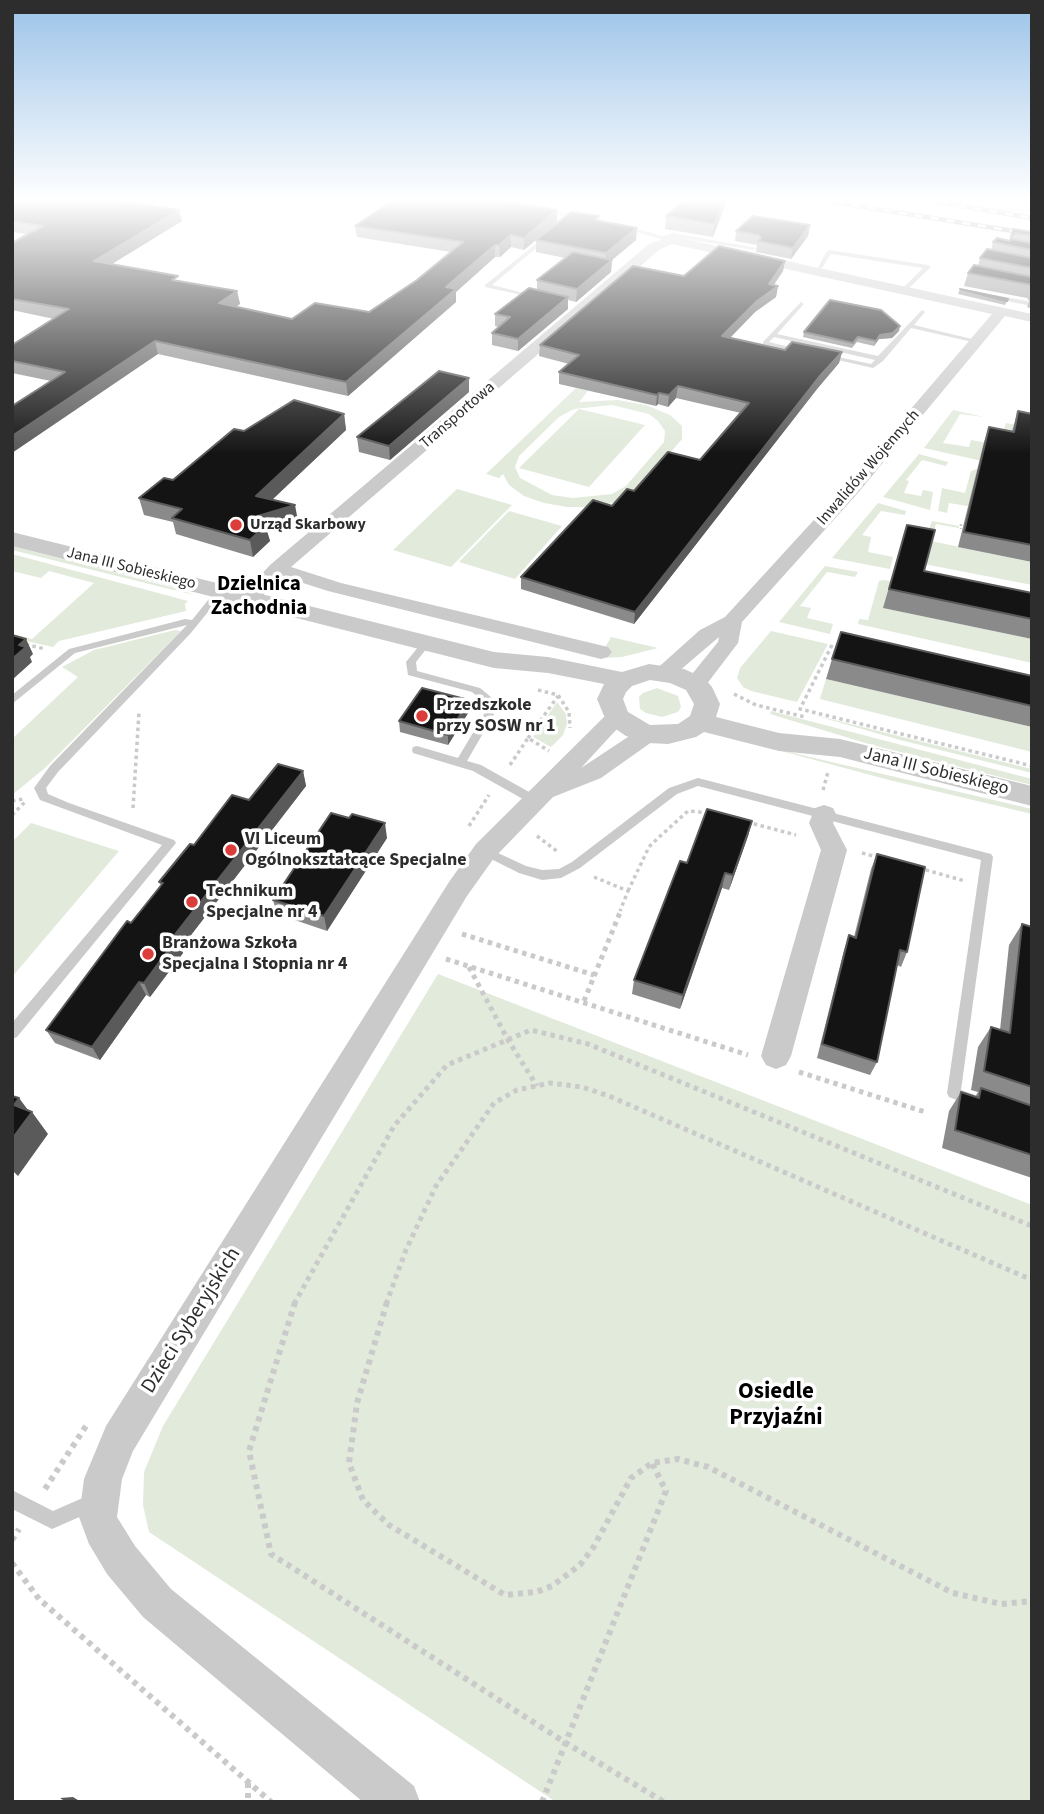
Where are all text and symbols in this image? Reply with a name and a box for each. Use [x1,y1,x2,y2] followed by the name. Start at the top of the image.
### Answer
[417,378,499,454] street label: Transportowa
[814,406,924,530] street label: Inwalidów Wojennych
[250,515,366,535] place label: Urząd Skarbowy
[228,517,244,533] marker: Urząd Skarbowy
[64,544,198,594] street label: Jana III Sobieskiego
[211,572,307,622] district label: Dzielnica Zachodnia
[436,695,556,738] place label: Przedszkole przy SOSW nr 1
[414,708,430,724] marker: Przedszkole przy SOSW nr 1
[861,744,1011,800] street label: Jana III Sobieskiego
[245,829,467,872] place label: VI Liceum Ogólnokształcące Specjalne
[223,842,239,858] marker: VI Liceum Ogólnokształcące Specjalne
[206,881,317,924] place label: Technikum Specjalne nr 4
[184,894,200,910] marker: Technikum Specjalne nr 4
[162,933,347,976] place label: Branżowa Szkoła Specjalna I Stopnia nr 4
[140,946,156,962] marker: Branżowa Szkoła Specjalna I Stopnia nr 4
[137,1243,247,1399] street label: Dzieci Syberyjskich
[729,1379,823,1433] district label: Osiedle Przyjaźni

